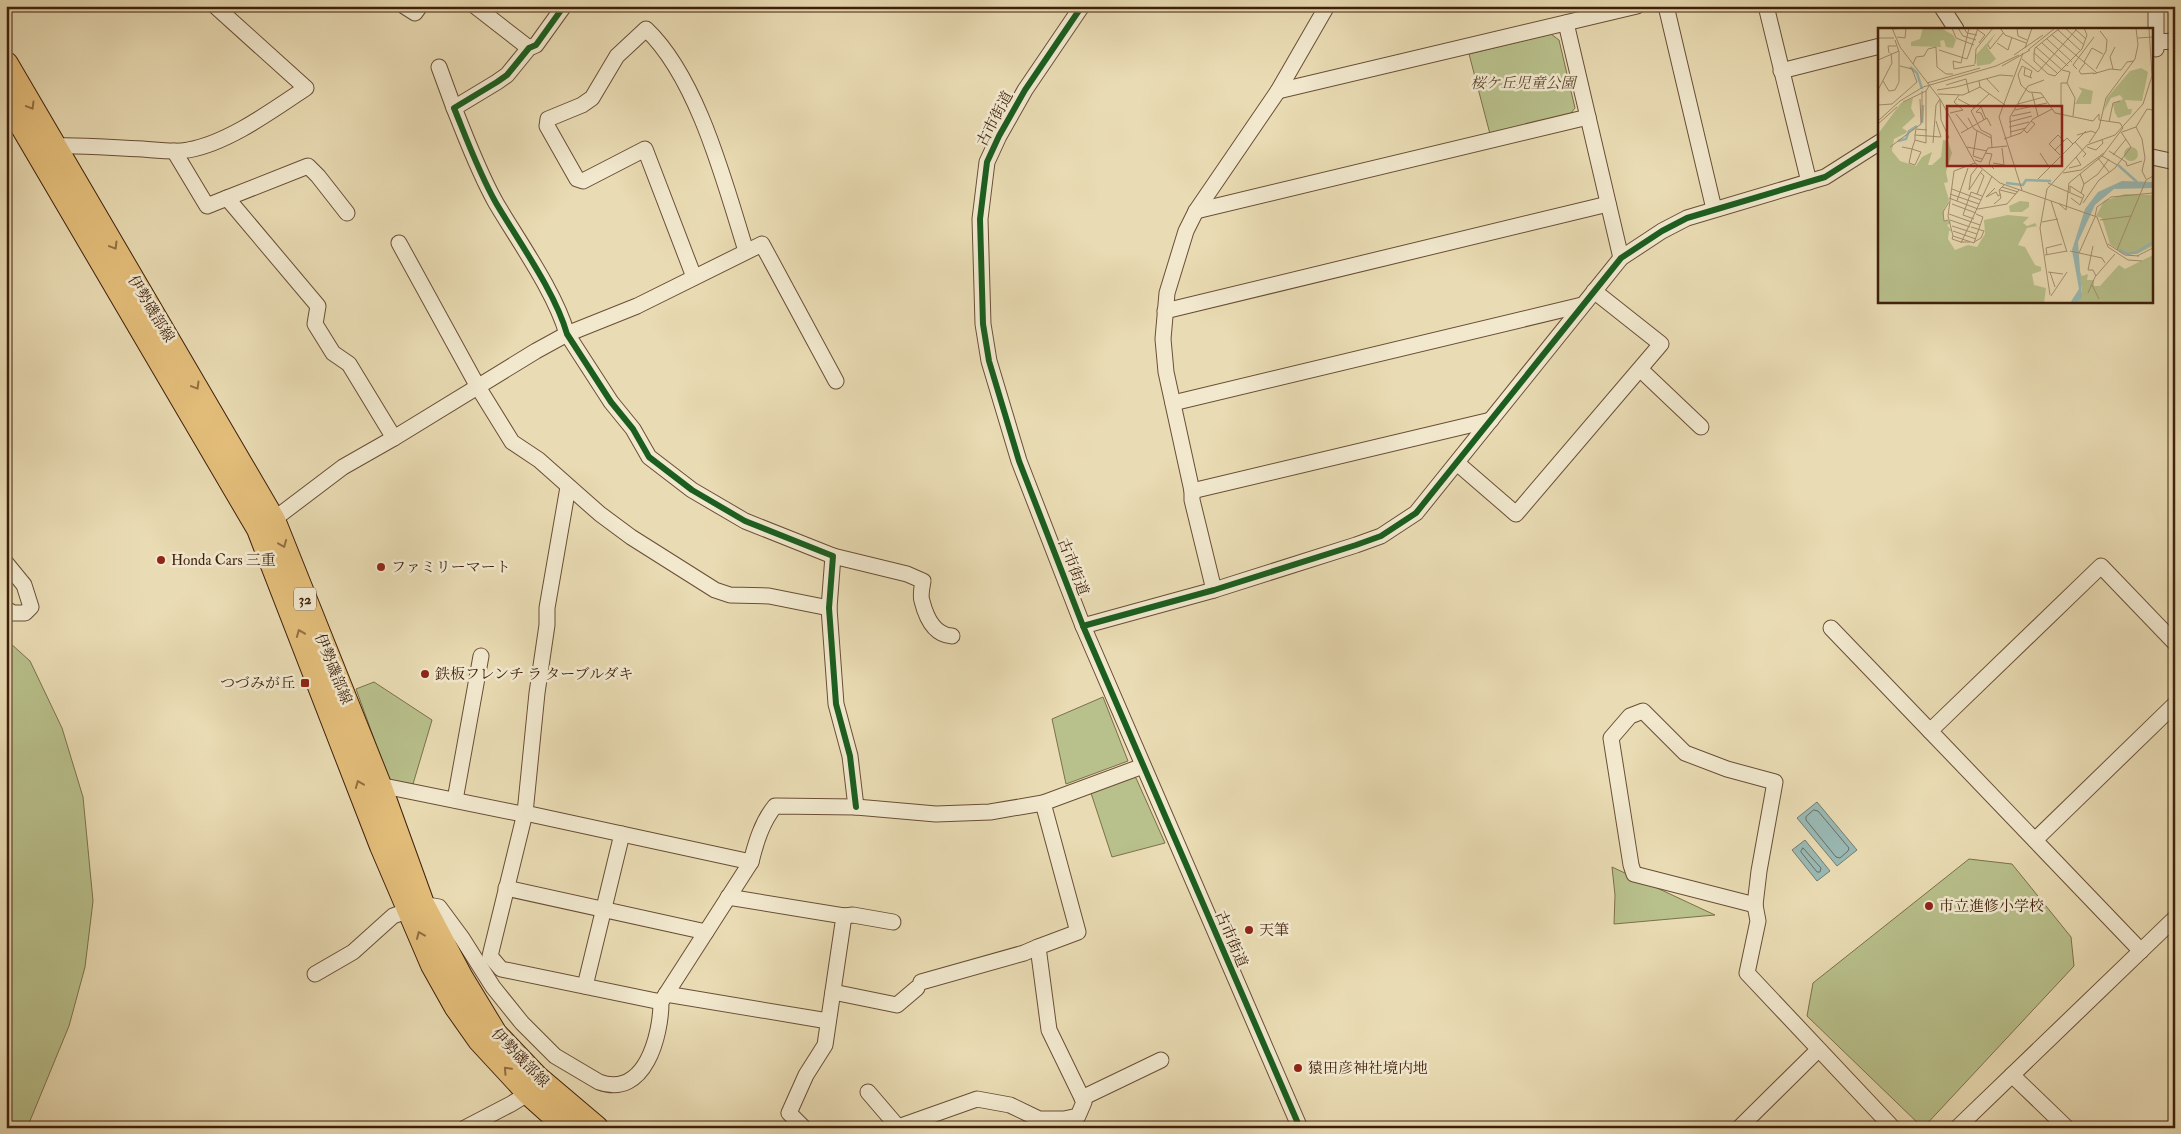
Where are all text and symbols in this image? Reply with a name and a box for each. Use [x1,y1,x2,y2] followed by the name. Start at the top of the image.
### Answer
[1878,28,2154,302] inset map
[1470,74,1578,93] park label: 桜ケ丘児童公園
[973,88,1017,150] street label: 古市街道
[25,101,35,110] one-way arrow
[107,241,117,250] one-way arrow
[124,272,178,346] street label: 伊勢磯部線
[190,381,200,390] one-way arrow
[1053,536,1093,598] street label: 古市街道
[277,539,287,548] one-way arrow
[171,551,276,570] place label: Honda Cars 三重
[155,554,167,566] marker: Honda Cars 三重
[391,558,511,577] place label: ファミリーマート
[375,561,387,573] marker: ファミリーマート
[294,588,316,610] road number: 32
[295,629,305,637] one-way arrow
[310,631,356,707] street label: 伊勢磯部線
[435,665,633,684] place label: 鉄板フレンチ ラ ターブルダキ
[419,668,431,680] marker: 鉄板フレンチ ラ ターブルダキ
[220,674,295,693] place label: つづみが丘
[299,677,311,689] marker: つづみが丘
[355,780,366,789] one-way arrow
[1939,897,2044,916] place label: 市立進修小学校
[1923,900,1935,912] marker: 市立進修小学校
[1211,908,1251,970] street label: 古市街道
[1259,921,1289,940] place label: 天筆
[1243,924,1255,936] marker: 天筆
[415,931,426,940] one-way arrow
[487,1024,553,1092] street label: 伊勢磯部線
[1308,1059,1428,1078] place label: 猿田彦神社境内地
[1292,1062,1304,1074] marker: 猿田彦神社境内地
[504,1067,513,1076] one-way arrow

